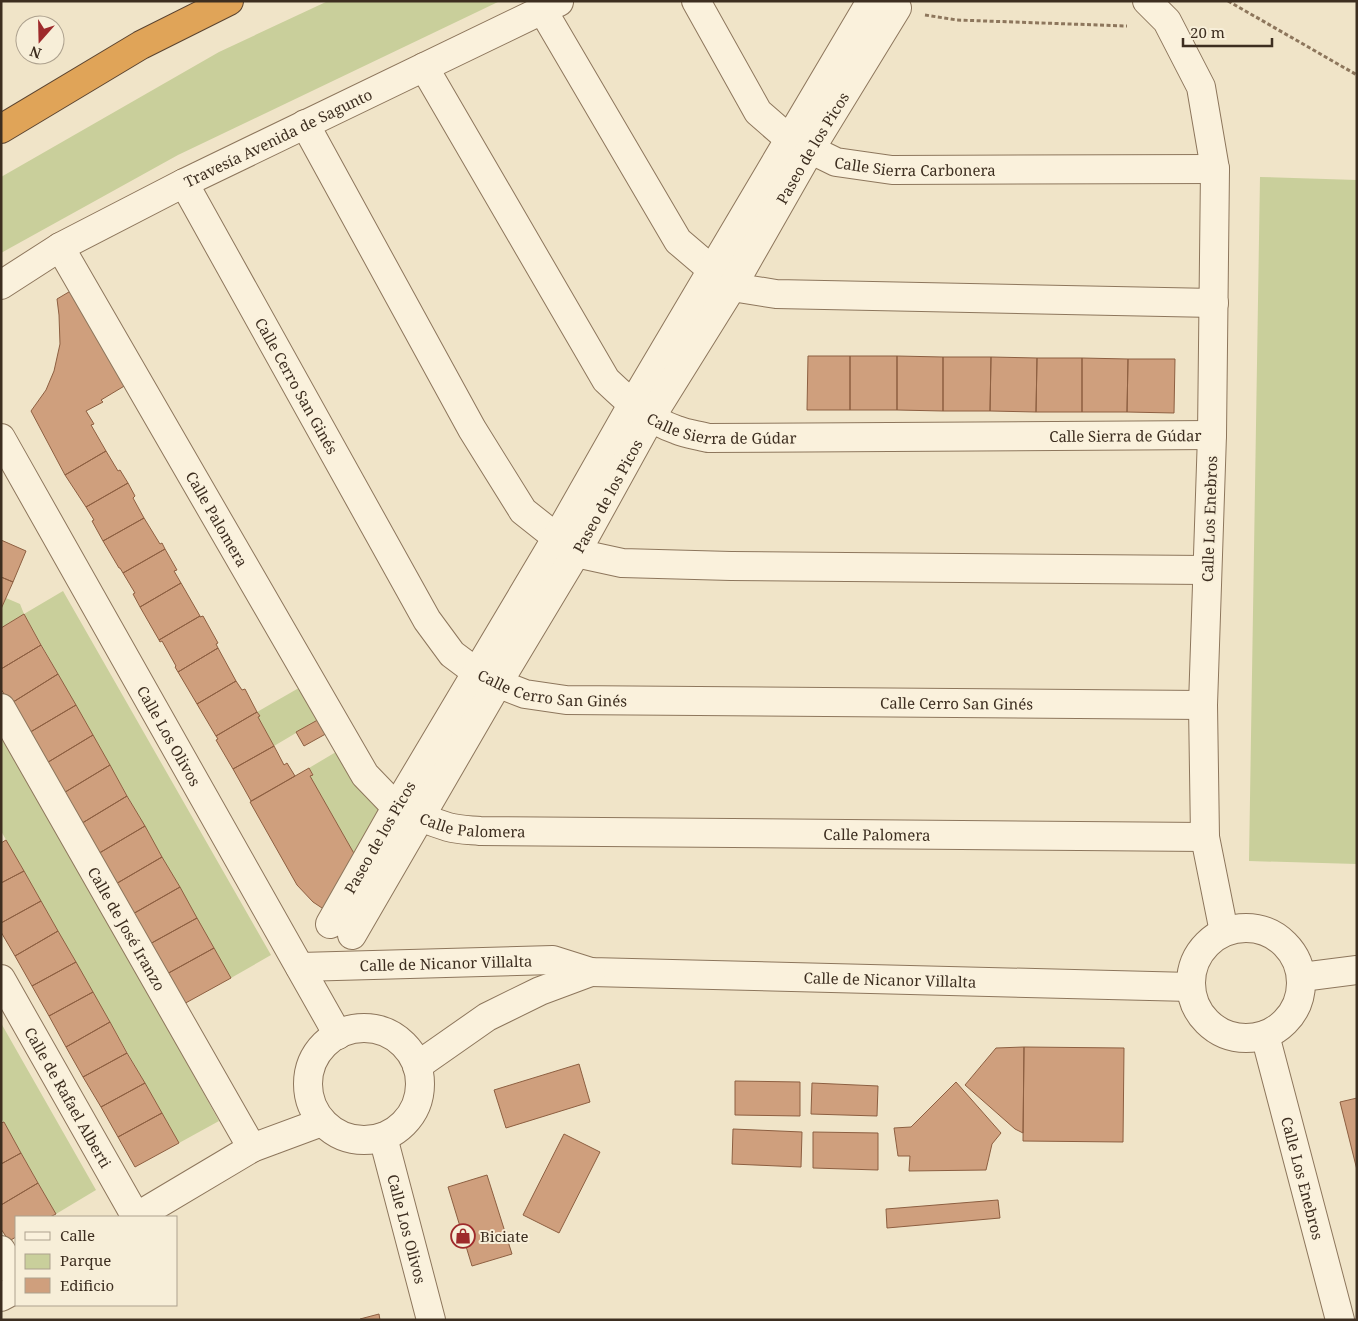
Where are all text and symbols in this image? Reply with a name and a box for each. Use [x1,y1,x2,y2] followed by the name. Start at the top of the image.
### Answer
[15,15,65,65] north arrow
[1183,15,1272,47] scale bar
[1190,22,1225,42] text: 20 m
[27,42,44,64] text: N
[181,84,375,192] street label: Travesía Avenida de Sagunto
[771,88,853,207] street label: Paseo de los Picos
[833,152,996,180] street label: Calle Sierra Carbonera
[251,314,343,458] street label: Calle Cerro San Ginés
[643,408,797,448] street label: Calle Sierra de Gúdar
[1049,425,1201,446] street label: Calle Sierra de Gúdar
[568,435,647,556] street label: Paseo de los Picos
[1197,455,1221,582] street label: Calle Los Enebros
[182,467,253,570] street label: Calle Palomera
[475,664,627,710] street label: Calle Cerro San Ginés
[133,682,206,790] street label: Calle Los Olivos
[880,692,1033,714] street label: Calle Cerro San Ginés
[339,777,420,897] street label: Paseo de los Picos
[417,808,526,841] street label: Calle Palomera
[823,824,931,845] street label: Calle Palomera
[84,863,170,994] street label: Calle de José Iranzo
[359,951,533,975] street label: Calle de Nicanor Villalta
[803,967,976,992] street label: Calle de Nicanor Villalta
[20,1023,116,1171] street label: Calle de Rafael Alberti
[1277,1114,1328,1242] street label: Calle Los Enebros
[383,1172,431,1286] street label: Calle Los Olivos
[15,1216,178,1306] legend
[450,1223,476,1249] shop icon: Biciate
[60,1225,95,1245] text: Calle
[480,1226,529,1246] place label: Biciate
[60,1250,111,1270] text: Parque
[60,1275,114,1295] text: Edificio

